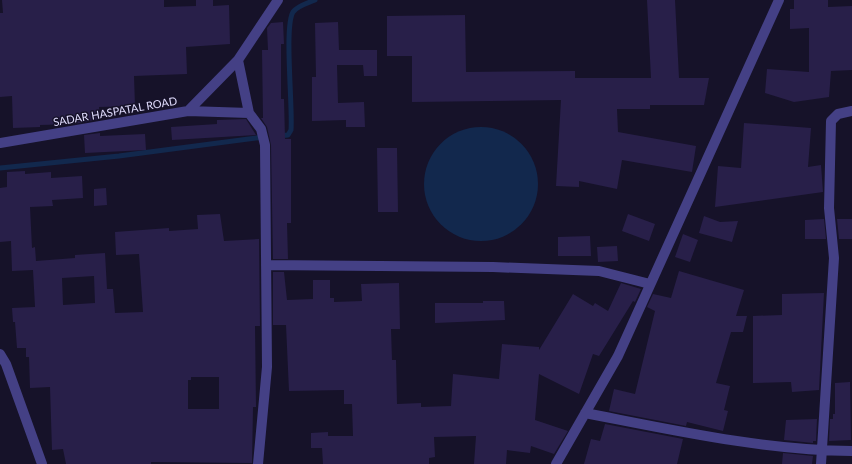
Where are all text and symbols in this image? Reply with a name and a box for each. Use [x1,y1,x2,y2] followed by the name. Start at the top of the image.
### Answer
[52,94,178,128] street label: SADAR HASPATAL ROAD

